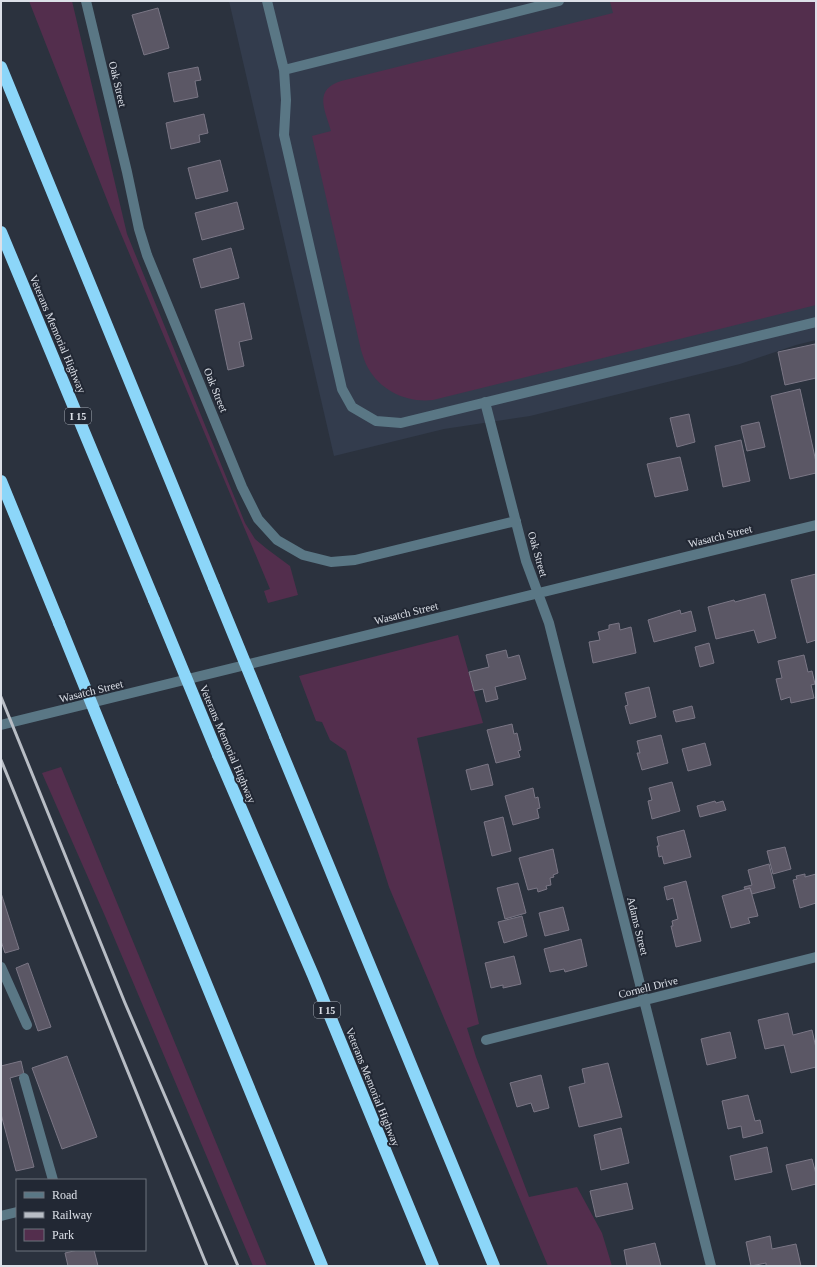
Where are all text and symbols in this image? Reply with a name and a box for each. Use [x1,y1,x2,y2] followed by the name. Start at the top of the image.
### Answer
[107,60,129,108] street label: Oak Street
[28,273,89,395] street label: Veterans Memorial Highway
[202,366,230,414] street label: Oak Street
[65,408,91,424] road number: I 15
[687,522,753,550] street label: Wasatch Street
[526,530,550,578] street label: Oak Street
[373,599,439,627] street label: Wasatch Street
[58,677,124,705] street label: Wasatch Street
[198,683,259,805] street label: Veterans Memorial Highway
[625,896,651,956] street label: Adams Street
[617,974,679,1000] street label: Cornell Drive
[314,1002,340,1018] road number: I 15
[344,1026,403,1149] street label: Veterans Memorial Highway
[16,1179,146,1251] legend
[52,1188,77,1202] text: Road
[52,1208,92,1222] text: Railway
[52,1228,74,1242] text: Park

